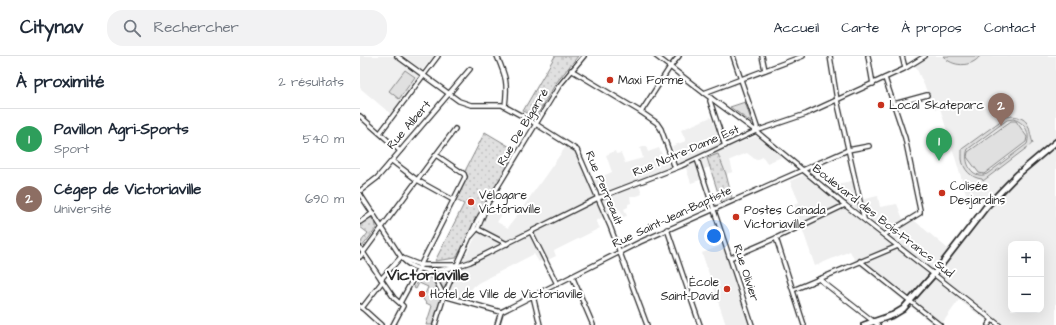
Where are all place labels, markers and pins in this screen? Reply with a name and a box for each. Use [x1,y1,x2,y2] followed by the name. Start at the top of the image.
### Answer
[618,72,684,89] place label: Maxi Forme
[605,75,615,85] marker: Maxi Forme
[988,93,1014,126] pin: 2
[889,97,984,114] place label: Local Skateparc
[876,100,886,110] marker: Local Skateparc
[926,128,952,161] pin: 1
[950,178,1005,209] place label: Colisée Desjardins
[479,187,541,218] place label: Vélogare Victoriaville
[937,188,947,198] marker: Colisée Desjardins
[466,197,476,207] marker: Vélogare Victoriaville
[744,202,826,233] place label: Postes Canada Victoriaville
[731,212,741,222] marker: Postes Canada Victoriaville
[661,274,720,305] place label: École Saint-David
[722,284,732,294] marker: École Saint-David
[430,286,583,303] place label: Hotel de Ville de Victoriaville
[417,289,427,299] marker: Hotel de Ville de Victoriaville

